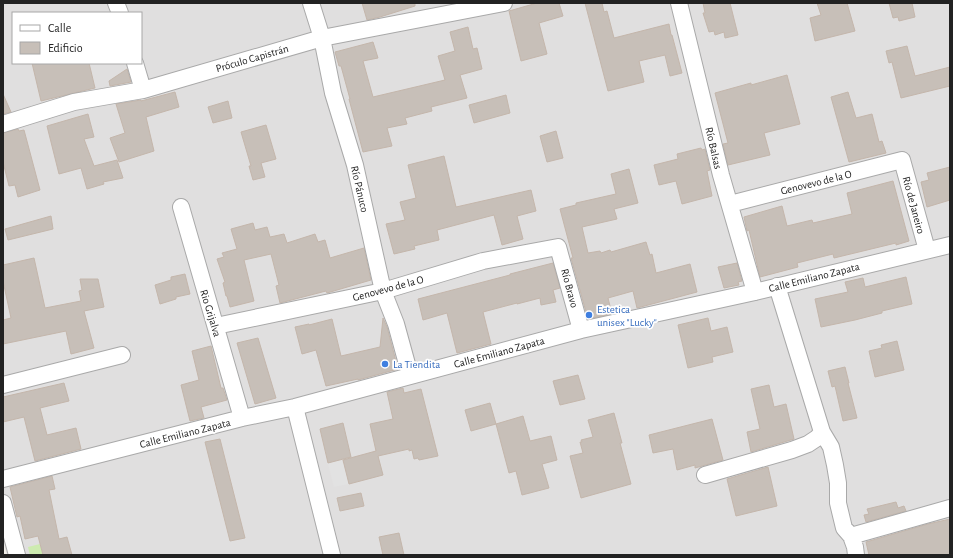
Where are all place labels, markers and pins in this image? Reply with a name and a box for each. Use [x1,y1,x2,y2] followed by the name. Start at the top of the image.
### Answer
[597,304,657,328] place label: Estetica unisex "Lucky"
[584,310,594,320] marker: Estetica unisex "Lucky"
[380,359,390,369] marker: La Tiendita
[393,359,440,370] place label: La Tiendita

